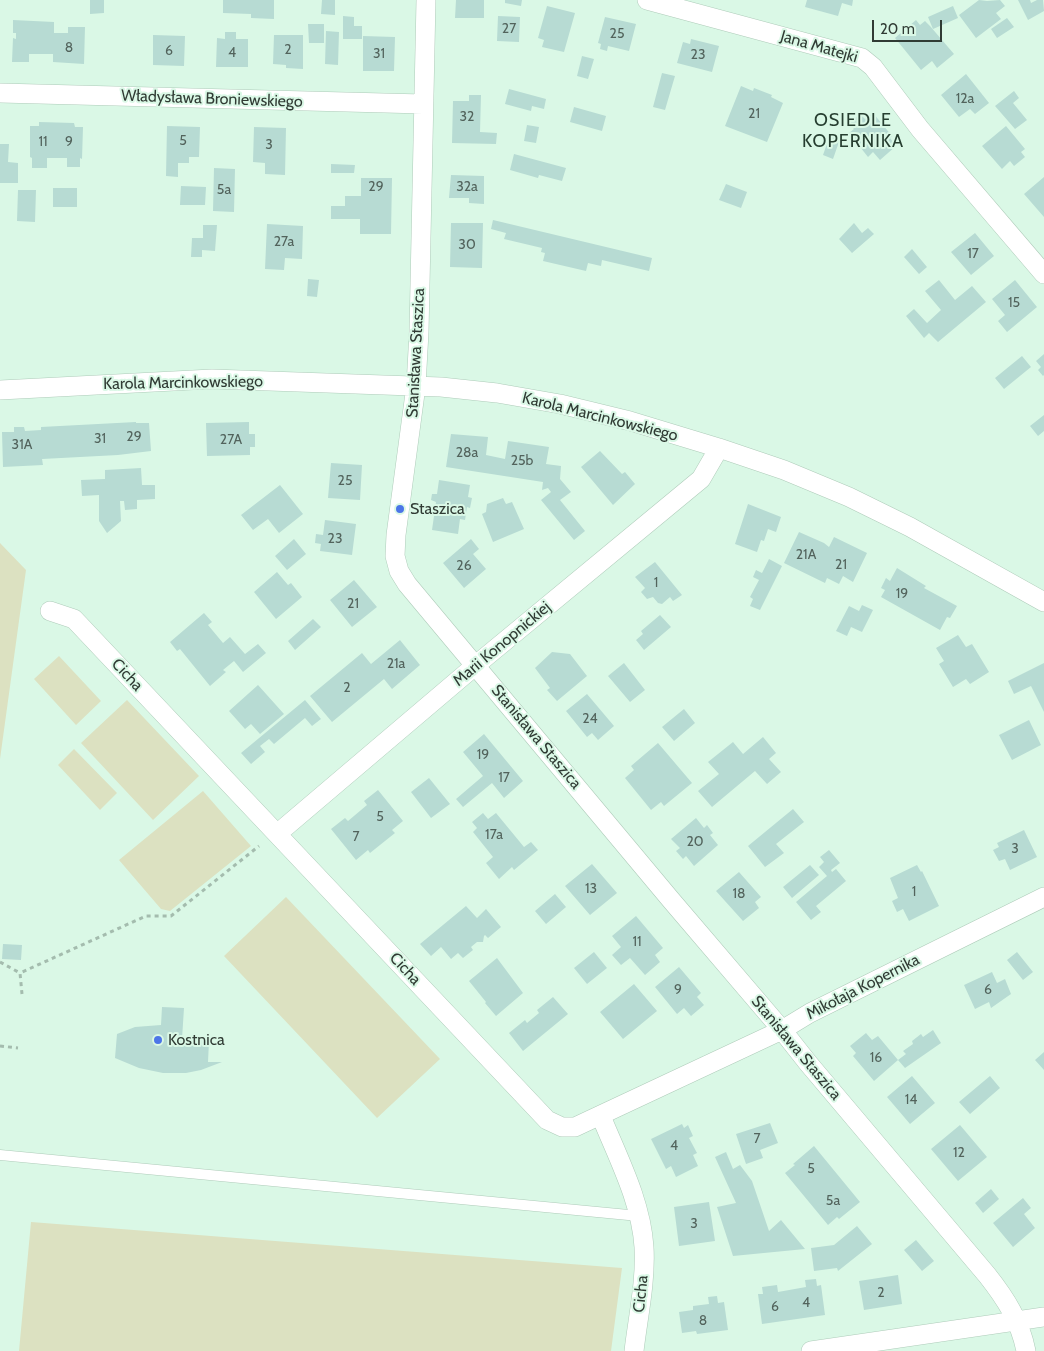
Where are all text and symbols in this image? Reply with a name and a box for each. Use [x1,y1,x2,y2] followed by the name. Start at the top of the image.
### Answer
[874,10,944,42] scale bar
[880,20,915,38] text: 20 m
[502,21,516,37] house number: 27
[610,26,624,42] house number: 25
[778,27,860,67] street label: Jana Matejki
[65,40,73,56] house number: 8
[284,42,292,58] house number: 2
[165,43,173,59] house number: 6
[228,45,236,61] house number: 4
[373,46,385,62] house number: 31
[691,47,705,63] house number: 23
[121,86,303,112] street label: Władysława Broniewskiego
[956,91,974,107] house number: 12a
[748,106,760,122] house number: 21
[460,109,474,125] house number: 32
[801,110,905,152] district label: OSIEDLE KOPERNIKA
[179,133,187,149] house number: 5
[38,134,48,150] house number: 11
[65,134,73,150] house number: 9
[265,137,273,153] house number: 3
[368,179,384,195] house number: 29
[456,179,478,195] house number: 32a
[217,182,231,198] house number: 5a
[274,234,294,250] house number: 27a
[458,237,476,253] house number: 30
[967,246,979,262] house number: 17
[403,288,429,418] street label: Stanisława Staszica
[1008,295,1020,311] house number: 15
[103,372,263,394] street label: Karola Marcinkowskiego
[520,388,680,446] street label: Karola Marcinkowskiego
[126,429,142,445] house number: 29
[94,431,106,447] house number: 31
[220,432,242,448] house number: 27A
[12,437,32,453] house number: 31A
[456,445,478,461] house number: 28a
[511,453,533,469] house number: 25b
[338,473,352,489] house number: 25
[410,499,465,519] place label: Staszica
[394,503,406,515] marker: Staszica
[328,531,342,547] house number: 23
[796,547,816,563] house number: 21A
[835,557,847,573] house number: 21
[456,558,472,574] house number: 26
[654,575,658,591] house number: 1
[896,586,908,602] house number: 19
[347,596,359,612] house number: 21
[449,598,555,690] street label: Marii Konopnickiej
[107,655,147,695] street label: Cicha
[387,656,405,672] house number: 21a
[343,680,351,696] house number: 2
[487,681,585,793] street label: Stanisława Staszica
[582,711,598,727] house number: 24
[477,747,489,763] house number: 19
[498,770,510,786] house number: 17
[376,809,384,825] house number: 5
[485,827,503,843] house number: 17a
[352,829,360,845] house number: 7
[686,834,704,850] house number: 20
[1011,841,1019,857] house number: 3
[585,881,597,897] house number: 13
[912,884,916,900] house number: 1
[732,886,746,902] house number: 18
[632,934,642,950] house number: 11
[385,949,425,989] street label: Cicha
[803,950,923,1024] street label: Mikołaja Kopernika
[674,982,682,998] house number: 9
[984,982,992,998] house number: 6
[747,992,845,1104] street label: Stanisława Staszica
[168,1030,225,1050] place label: Kostnica
[152,1034,164,1046] marker: Kostnica
[870,1050,882,1066] house number: 16
[905,1092,917,1108] house number: 14
[753,1131,761,1147] house number: 7
[670,1138,678,1154] house number: 4
[953,1145,965,1161] house number: 12
[807,1161,815,1177] house number: 5
[826,1193,840,1209] house number: 5a
[690,1216,698,1232] house number: 3
[629,1274,653,1314] street label: Cicha
[877,1285,885,1301] house number: 2
[802,1295,810,1311] house number: 4
[771,1299,779,1315] house number: 6
[699,1313,707,1329] house number: 8

